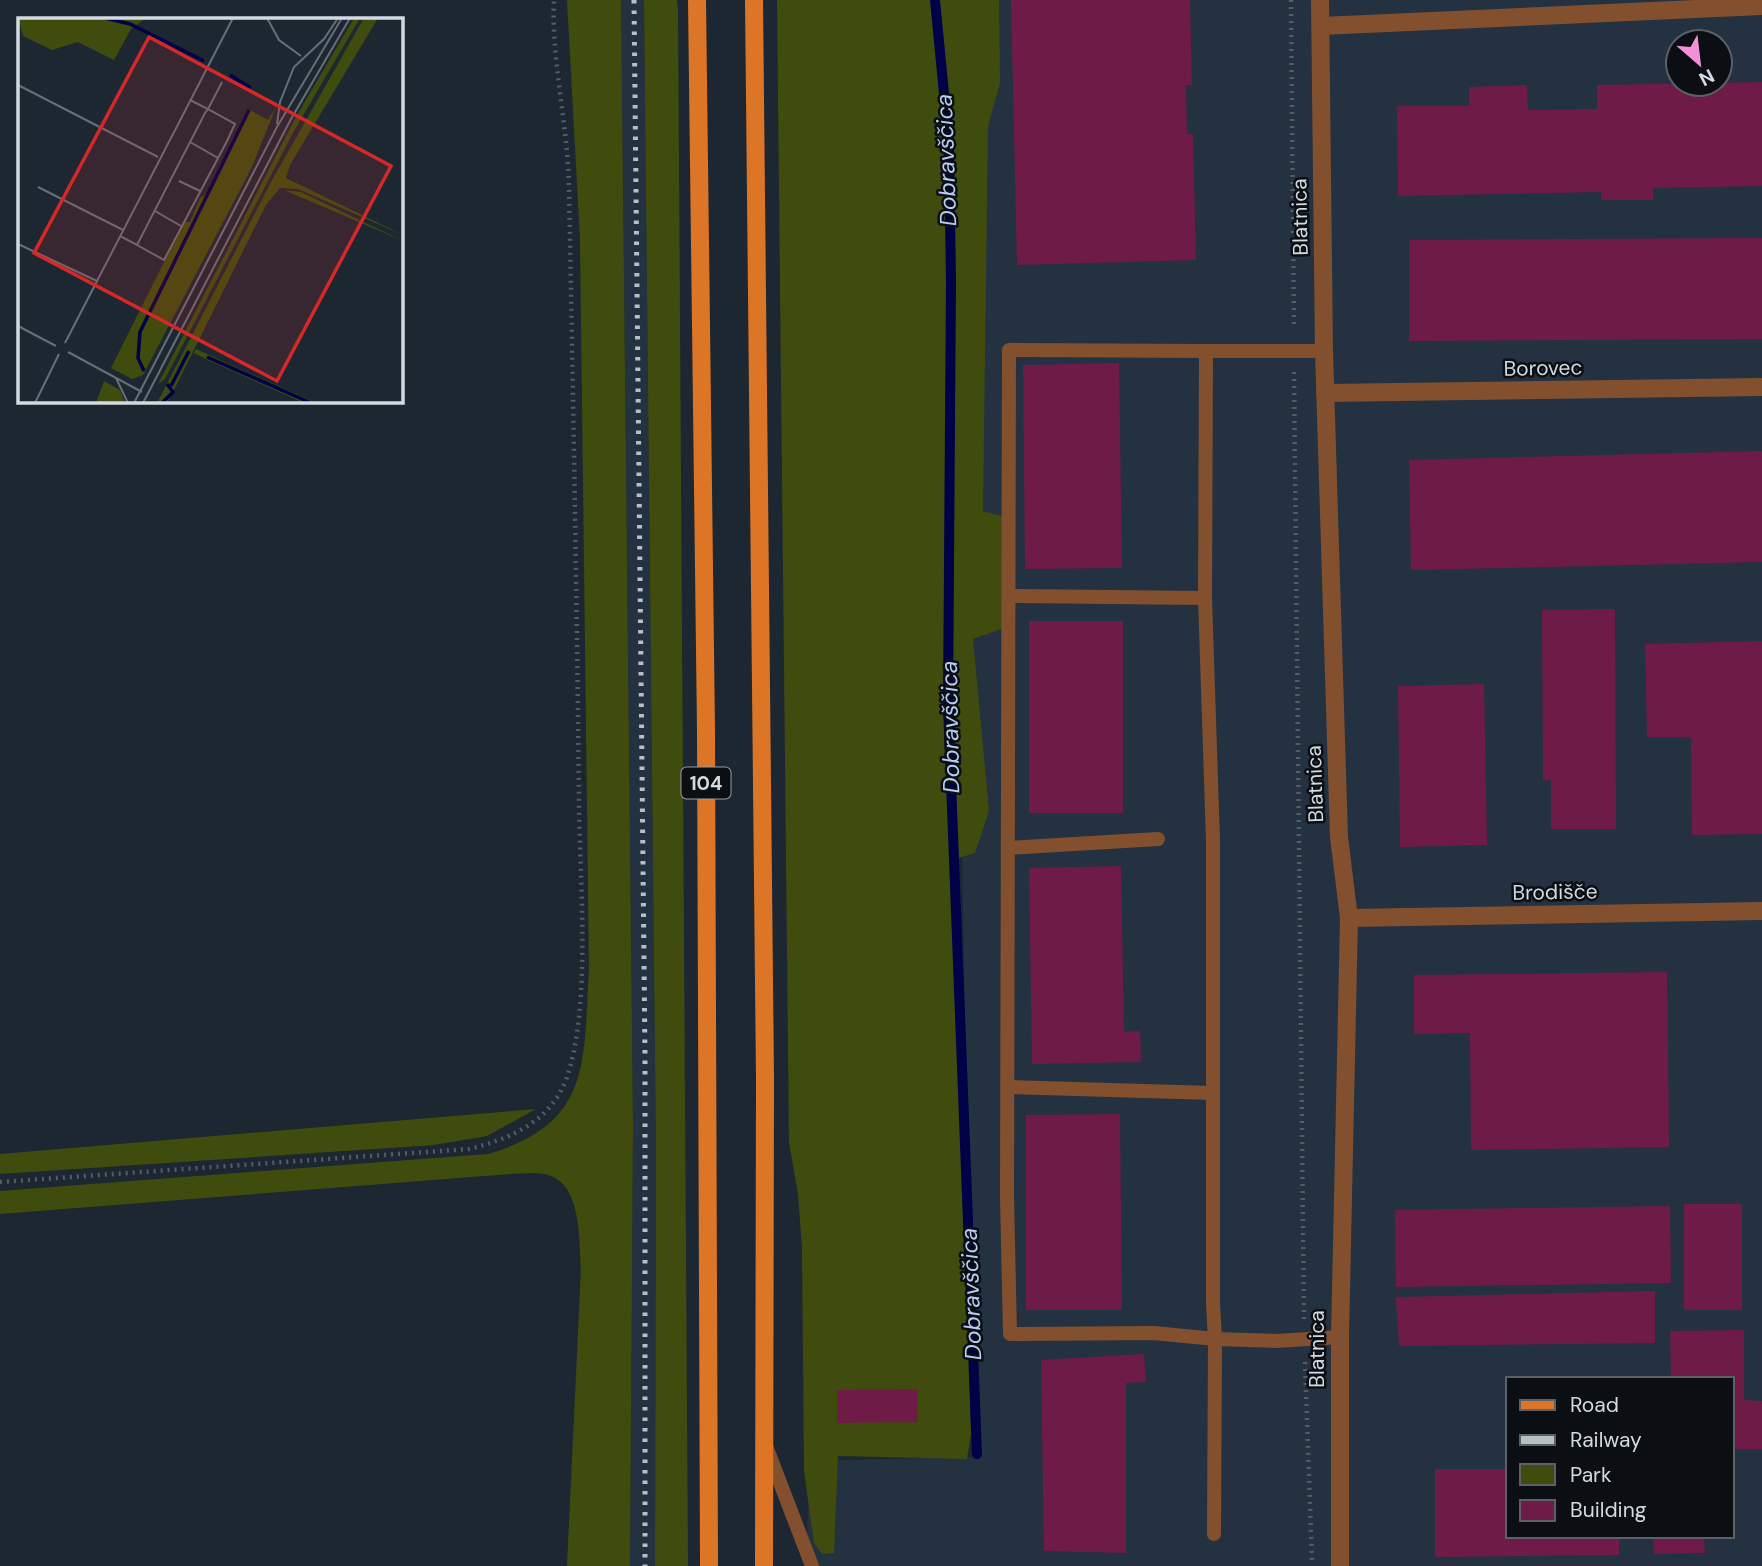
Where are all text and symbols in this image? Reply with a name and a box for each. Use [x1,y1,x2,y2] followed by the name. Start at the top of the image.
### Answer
[18,18,402,402] inset map
[1664,28,1734,98] north arrow
[1695,63,1719,92] text: N
[929,93,963,227] water label: Dobravščica
[1285,178,1315,256] street label: Blatnica
[1503,353,1583,383] street label: Borovec
[934,660,966,794] water label: Dobravščica
[1300,745,1330,823] street label: Blatnica
[682,768,730,798] road number: 104
[1512,877,1598,907] street label: Brodišče
[954,1227,988,1361] water label: Dobravščica
[1303,1310,1331,1388] street label: Blatnica
[1506,1377,1734,1538] legend
[1570,1391,1619,1419] text: Road
[1570,1426,1642,1454] text: Railway
[1570,1461,1612,1489] text: Park
[1570,1496,1647,1524] text: Building

